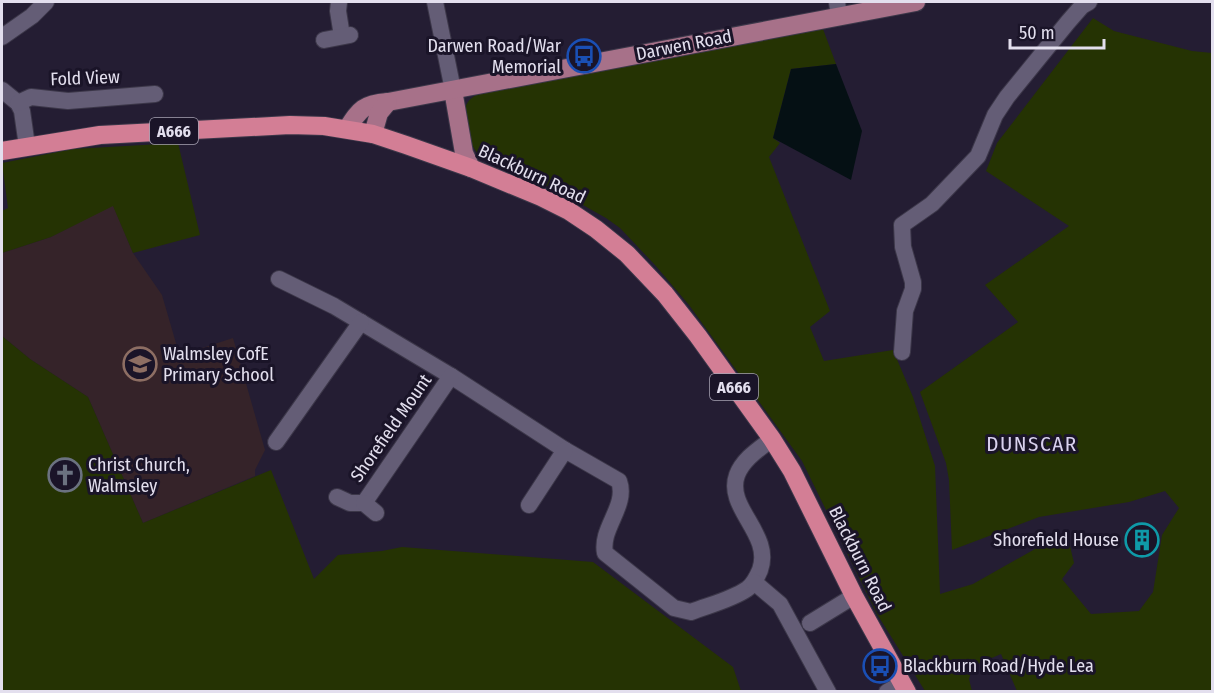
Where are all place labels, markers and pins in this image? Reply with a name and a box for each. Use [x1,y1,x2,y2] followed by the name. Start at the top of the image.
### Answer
[427,35,562,78] place label: Darwen Road/War Memorial
[566,38,602,74] bus stop icon: Darwen Road/War Memorial
[163,343,274,386] place label: Walmsley CofE Primary School
[122,346,158,382] school or university icon: Walmsley CofE Primary School
[88,454,190,497] place label: Christ Church, Walmsley
[47,457,83,493] church icon: Christ Church, Walmsley
[1124,522,1160,558] building icon: Shorefield House
[993,529,1119,551] place label: Shorefield House
[862,648,898,684] bus stop icon: Blackburn Road/Hyde Lea
[903,655,1094,677] place label: Blackburn Road/Hyde Lea

